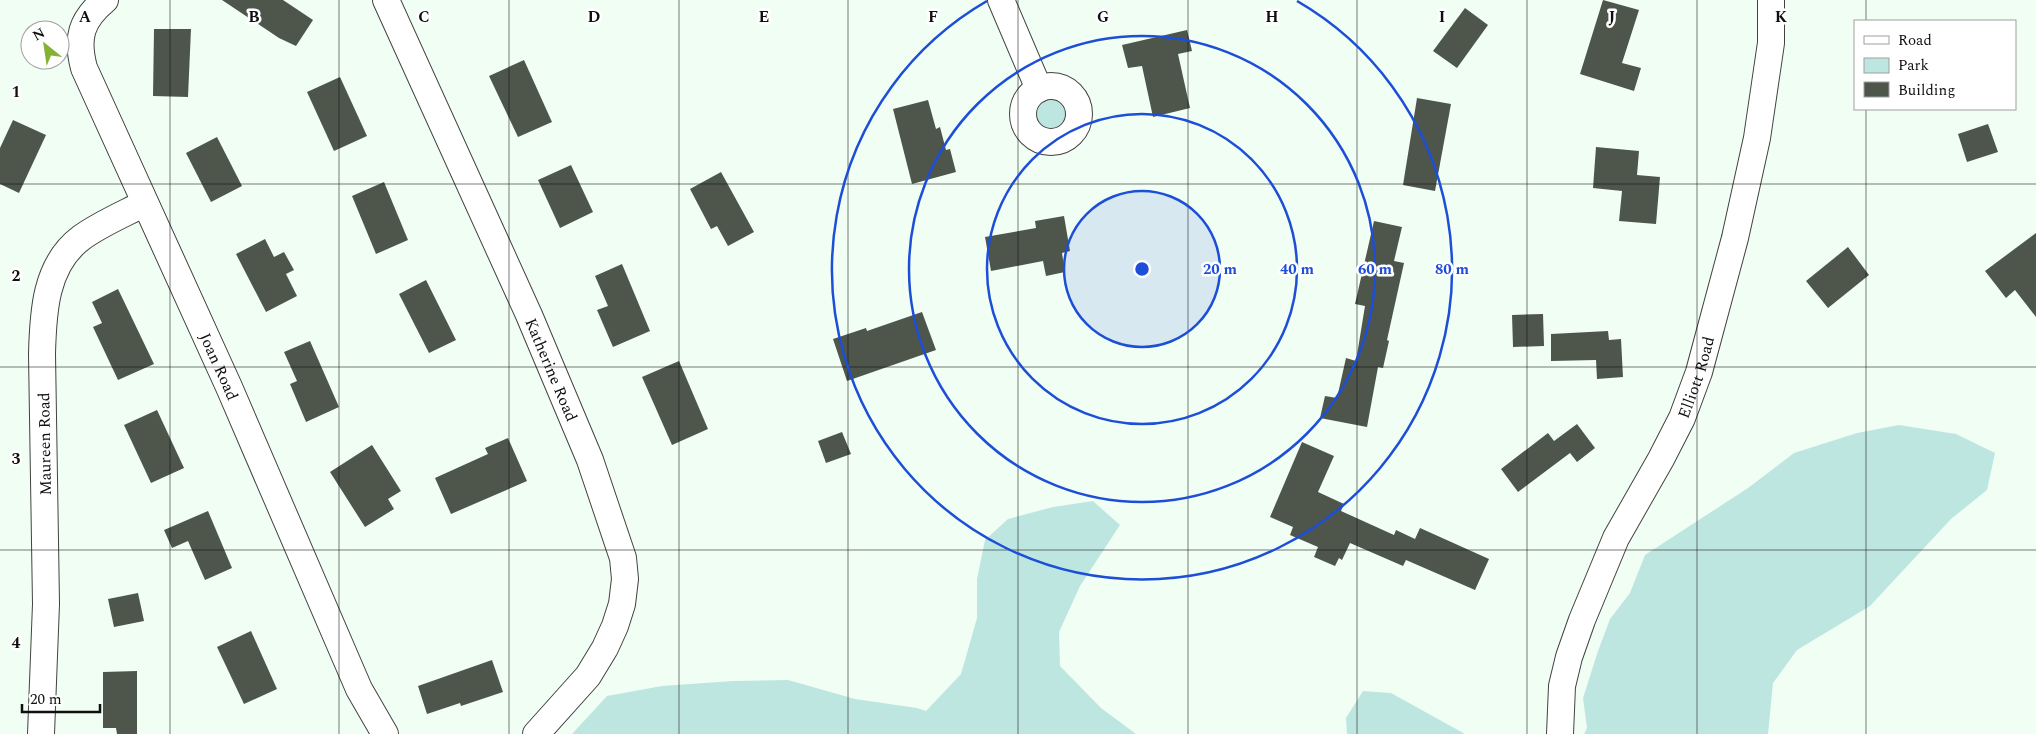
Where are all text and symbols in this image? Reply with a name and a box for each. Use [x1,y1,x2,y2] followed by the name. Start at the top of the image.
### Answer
[79,5,92,29] text: A
[248,5,260,29] text: B
[418,5,430,29] text: C
[588,5,601,29] text: D
[759,5,769,29] text: E
[928,5,938,29] text: F
[1097,5,1109,29] text: G
[1265,5,1279,29] text: H
[1439,5,1445,29] text: I
[1609,5,1616,29] text: J
[1775,5,1788,29] text: K
[20,20,70,70] north arrow
[1854,20,2016,110] legend
[29,22,49,46] text: N
[1898,29,1932,52] text: Road
[1898,54,1929,77] text: Park
[1898,79,1955,102] text: Building
[12,80,20,104] text: 1
[1203,258,1238,281] text: 20 m
[1280,258,1315,281] text: 40 m
[1358,258,1393,281] text: 60 m
[1435,258,1470,281] text: 80 m
[1133,260,1151,278] centre of rings
[12,264,21,288] text: 2
[519,314,583,425] street label: Katherine Road
[193,329,244,404] street label: Joan Road
[1672,334,1721,422] street label: Elliott Road
[32,392,58,496] street label: Maureen Road
[12,447,21,471] text: 3
[12,631,21,655] text: 4
[22,682,100,714] scale bar
[30,688,62,711] text: 20 m

